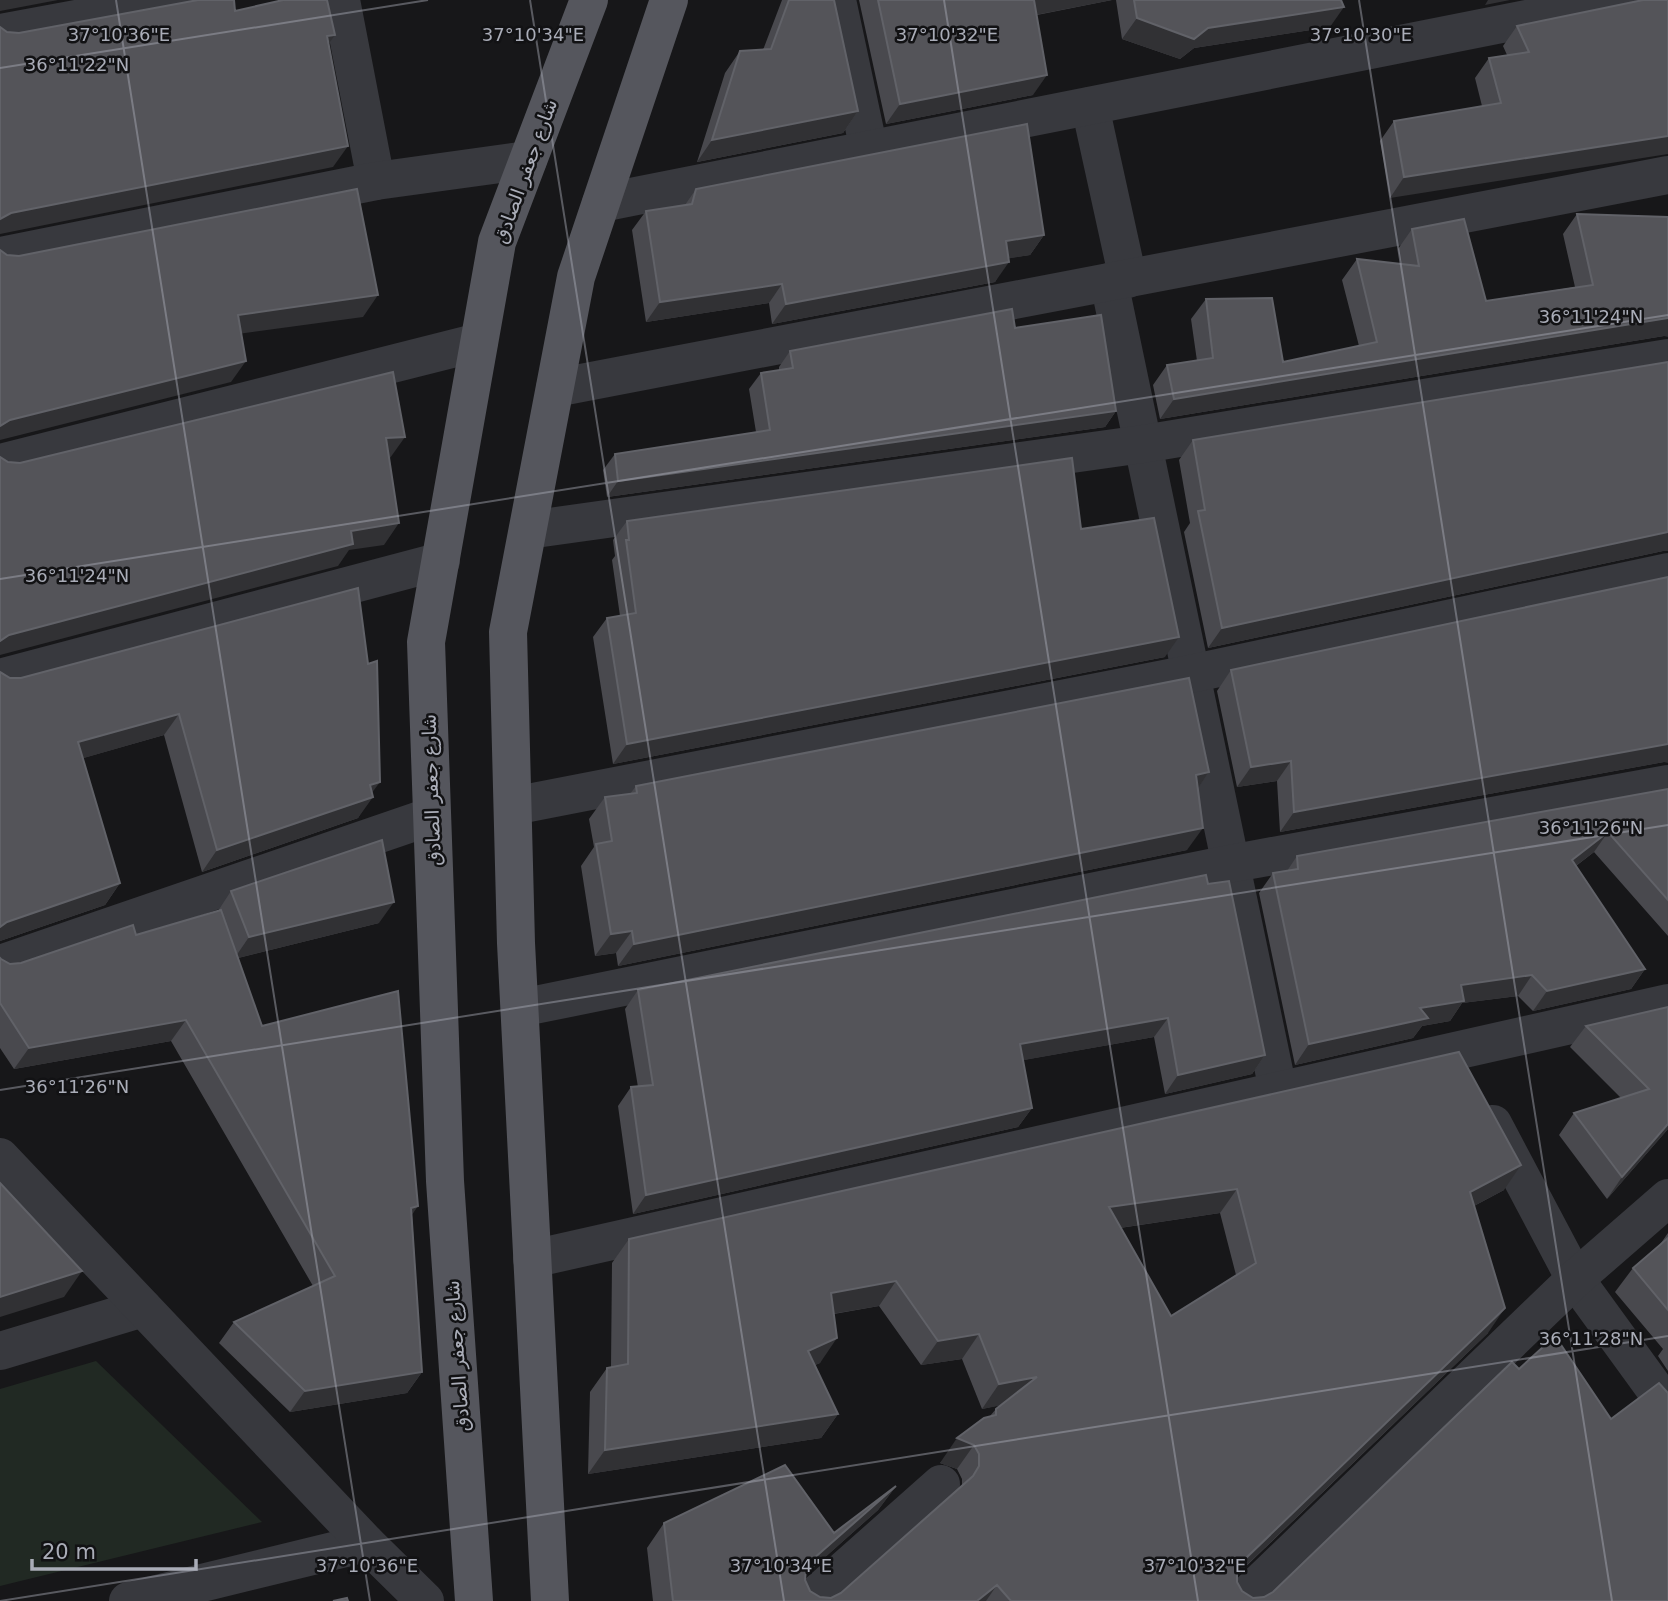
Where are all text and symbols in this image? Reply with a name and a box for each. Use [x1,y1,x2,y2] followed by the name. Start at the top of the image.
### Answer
[68,24,170,45] text: 37°10'36"E
[482,24,584,45] text: 37°10'34"E
[896,24,998,45] text: 37°10'32"E
[1310,24,1412,45] text: 37°10'30"E
[25,54,129,75] text: 36°11'22"N
[489,96,562,246] street label: شارع جعفر الصادق
[1539,306,1643,327] text: 36°11'24"N
[25,565,129,586] text: 36°11'24"N
[417,714,446,866] street label: شارع جعفر الصادق
[1539,817,1643,838] text: 36°11'26"N
[25,1076,129,1097] text: 36°11'26"N
[441,1279,474,1433] street label: شارع جعفر الصادق
[1539,1328,1643,1349] text: 36°11'28"N
[32,1528,196,1572] scale bar
[42,1540,96,1564] text: 20 m
[316,1555,418,1576] text: 37°10'36"E
[730,1555,832,1576] text: 37°10'34"E
[1144,1555,1246,1576] text: 37°10'32"E

